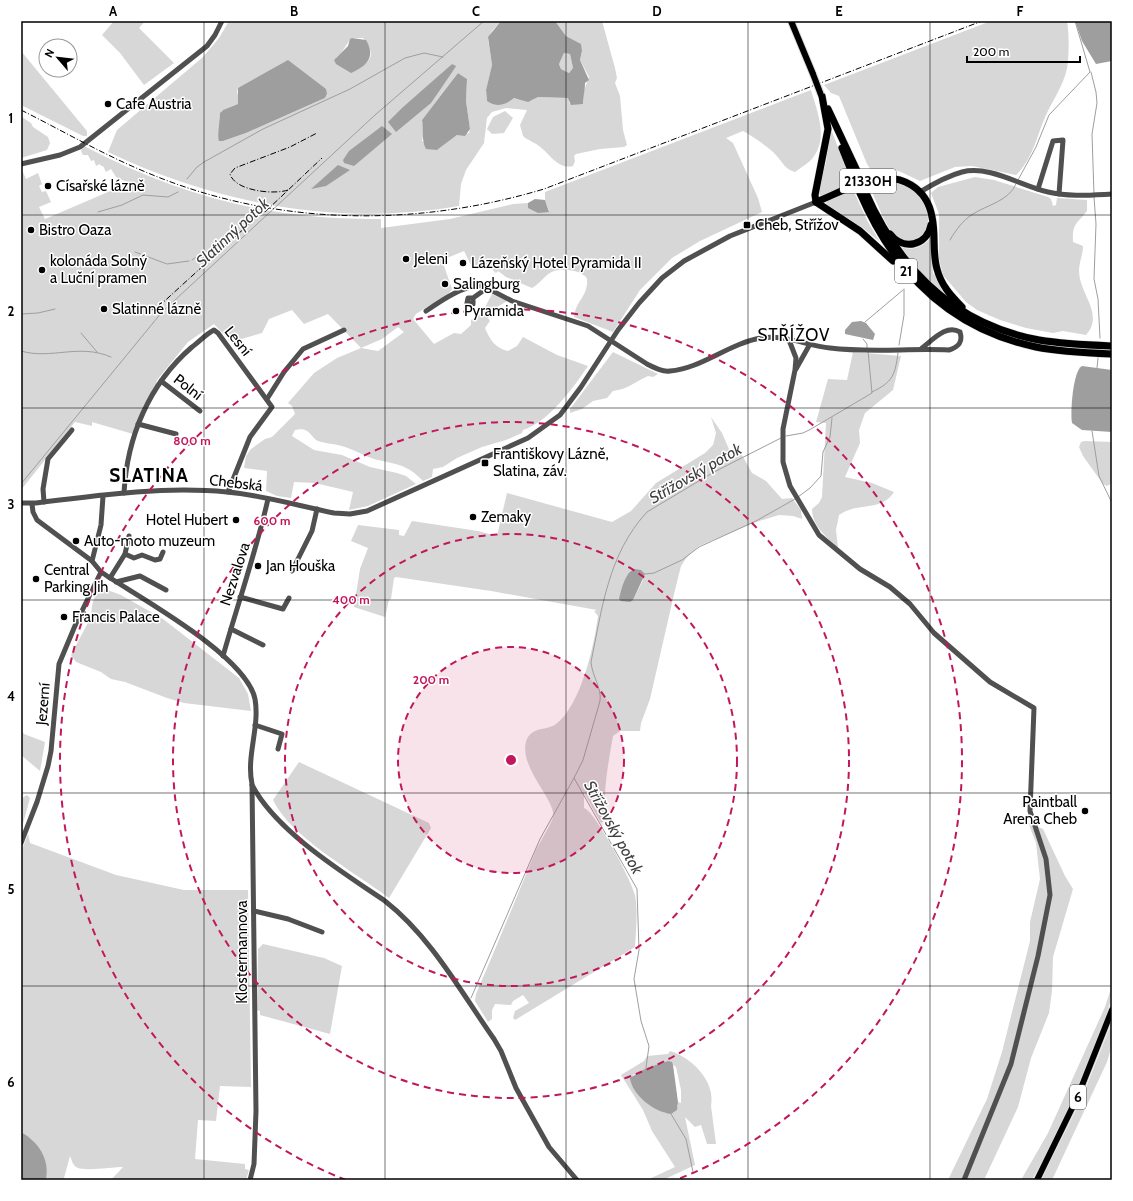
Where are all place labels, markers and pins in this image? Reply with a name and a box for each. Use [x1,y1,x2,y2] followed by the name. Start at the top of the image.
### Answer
[116,95,192,113] place label: Cafe Austria
[103,99,113,109] marker: Cafe Austria
[56,177,145,195] place label: Císařské lázně
[43,181,53,191] marker: Císařské lázně
[755,216,839,234] place label: Cheb, Střížov
[742,220,752,230] marker: Cheb, Střížov
[39,221,112,239] place label: Bistro Oaza
[26,225,36,235] marker: Bistro Oaza
[413,250,448,268] place label: Jeleni
[50,252,148,287] place label: kolonáda Solný a Luční pramen
[401,254,411,264] marker: Jeleni
[471,254,642,272] place label: Lázeňský Hotel Pyramida II
[458,258,468,268] marker: Lázeňský Hotel Pyramida II
[37,265,47,275] marker: kolonáda Solný a Luční pramen
[453,275,520,293] place label: Salingburg
[440,279,450,289] marker: Salingburg
[112,300,202,318] place label: Slatinné lázně
[464,302,525,320] place label: Pyramida
[99,304,109,314] marker: Slatinné lázně
[451,306,461,316] marker: Pyramida
[493,445,609,480] place label: Františkovy Lázně, Slatina, záv.
[480,458,490,468] marker: Františkovy Lázně, Slatina, záv.
[481,508,532,526] place label: Zemaky
[146,511,228,529] place label: Hotel Hubert
[468,512,478,522] marker: Zemaky
[231,515,241,525] marker: Hotel Hubert
[84,532,215,550] place label: Auto-moto muzeum
[71,536,81,546] marker: Auto-moto muzeum
[265,557,336,575] place label: Jan Houška
[44,561,108,596] place label: Central Parking Jih
[253,561,263,571] marker: Jan Houška
[31,574,41,584] marker: Central Parking Jih
[72,608,160,626] place label: Francis Palace
[59,612,69,622] marker: Francis Palace
[504,753,518,767] centre of rings
[1003,793,1077,828] place label: Paintball Arena Cheb
[1080,806,1090,816] marker: Paintball Arena Cheb

